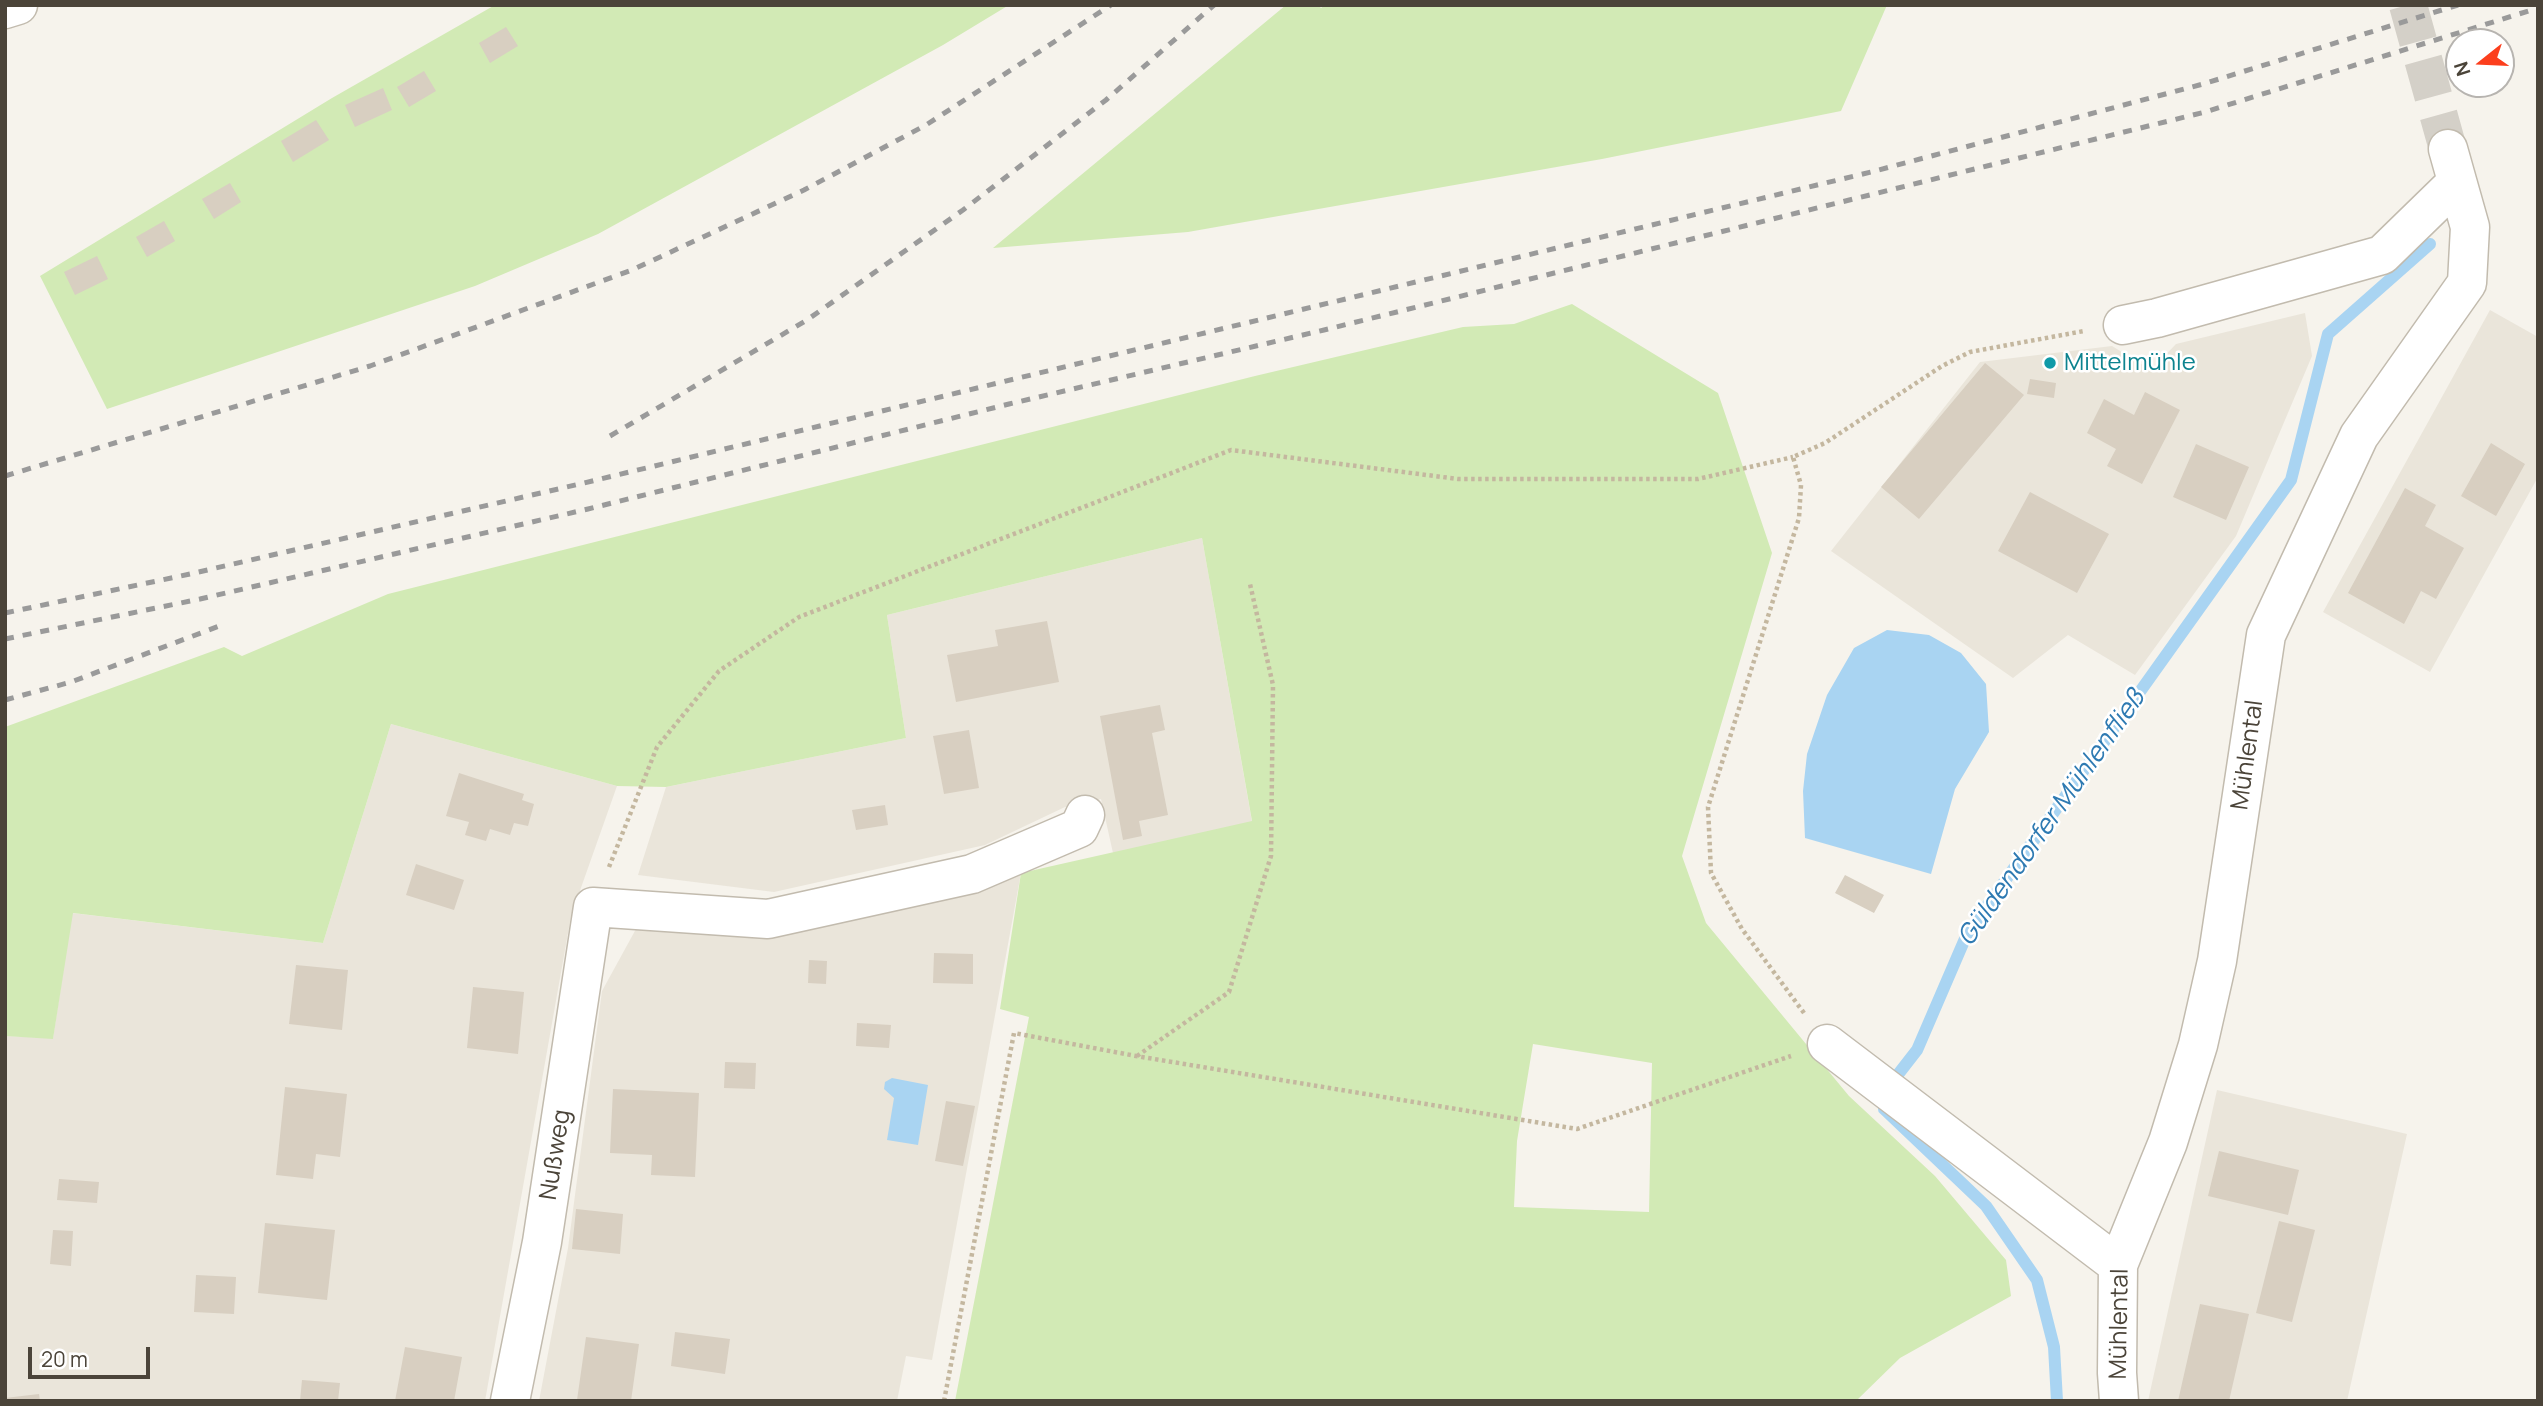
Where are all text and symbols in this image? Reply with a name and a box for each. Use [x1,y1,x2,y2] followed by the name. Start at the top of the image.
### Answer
[2445,28,2515,98] north arrow
[2447,58,2476,79] text: N
[2064,349,2196,377] place label: Mittelmühle
[2042,355,2058,371] marker: Mittelmühle
[1951,684,2153,952] water label: Güldendorfer Mühlenfließ
[2226,698,2270,812] street label: Mühlental
[535,1108,577,1202] street label: Nußweg
[2105,1268,2135,1380] street label: Mühlental
[32,1332,154,1376] scale bar
[41,1345,88,1373] text: 20 m

